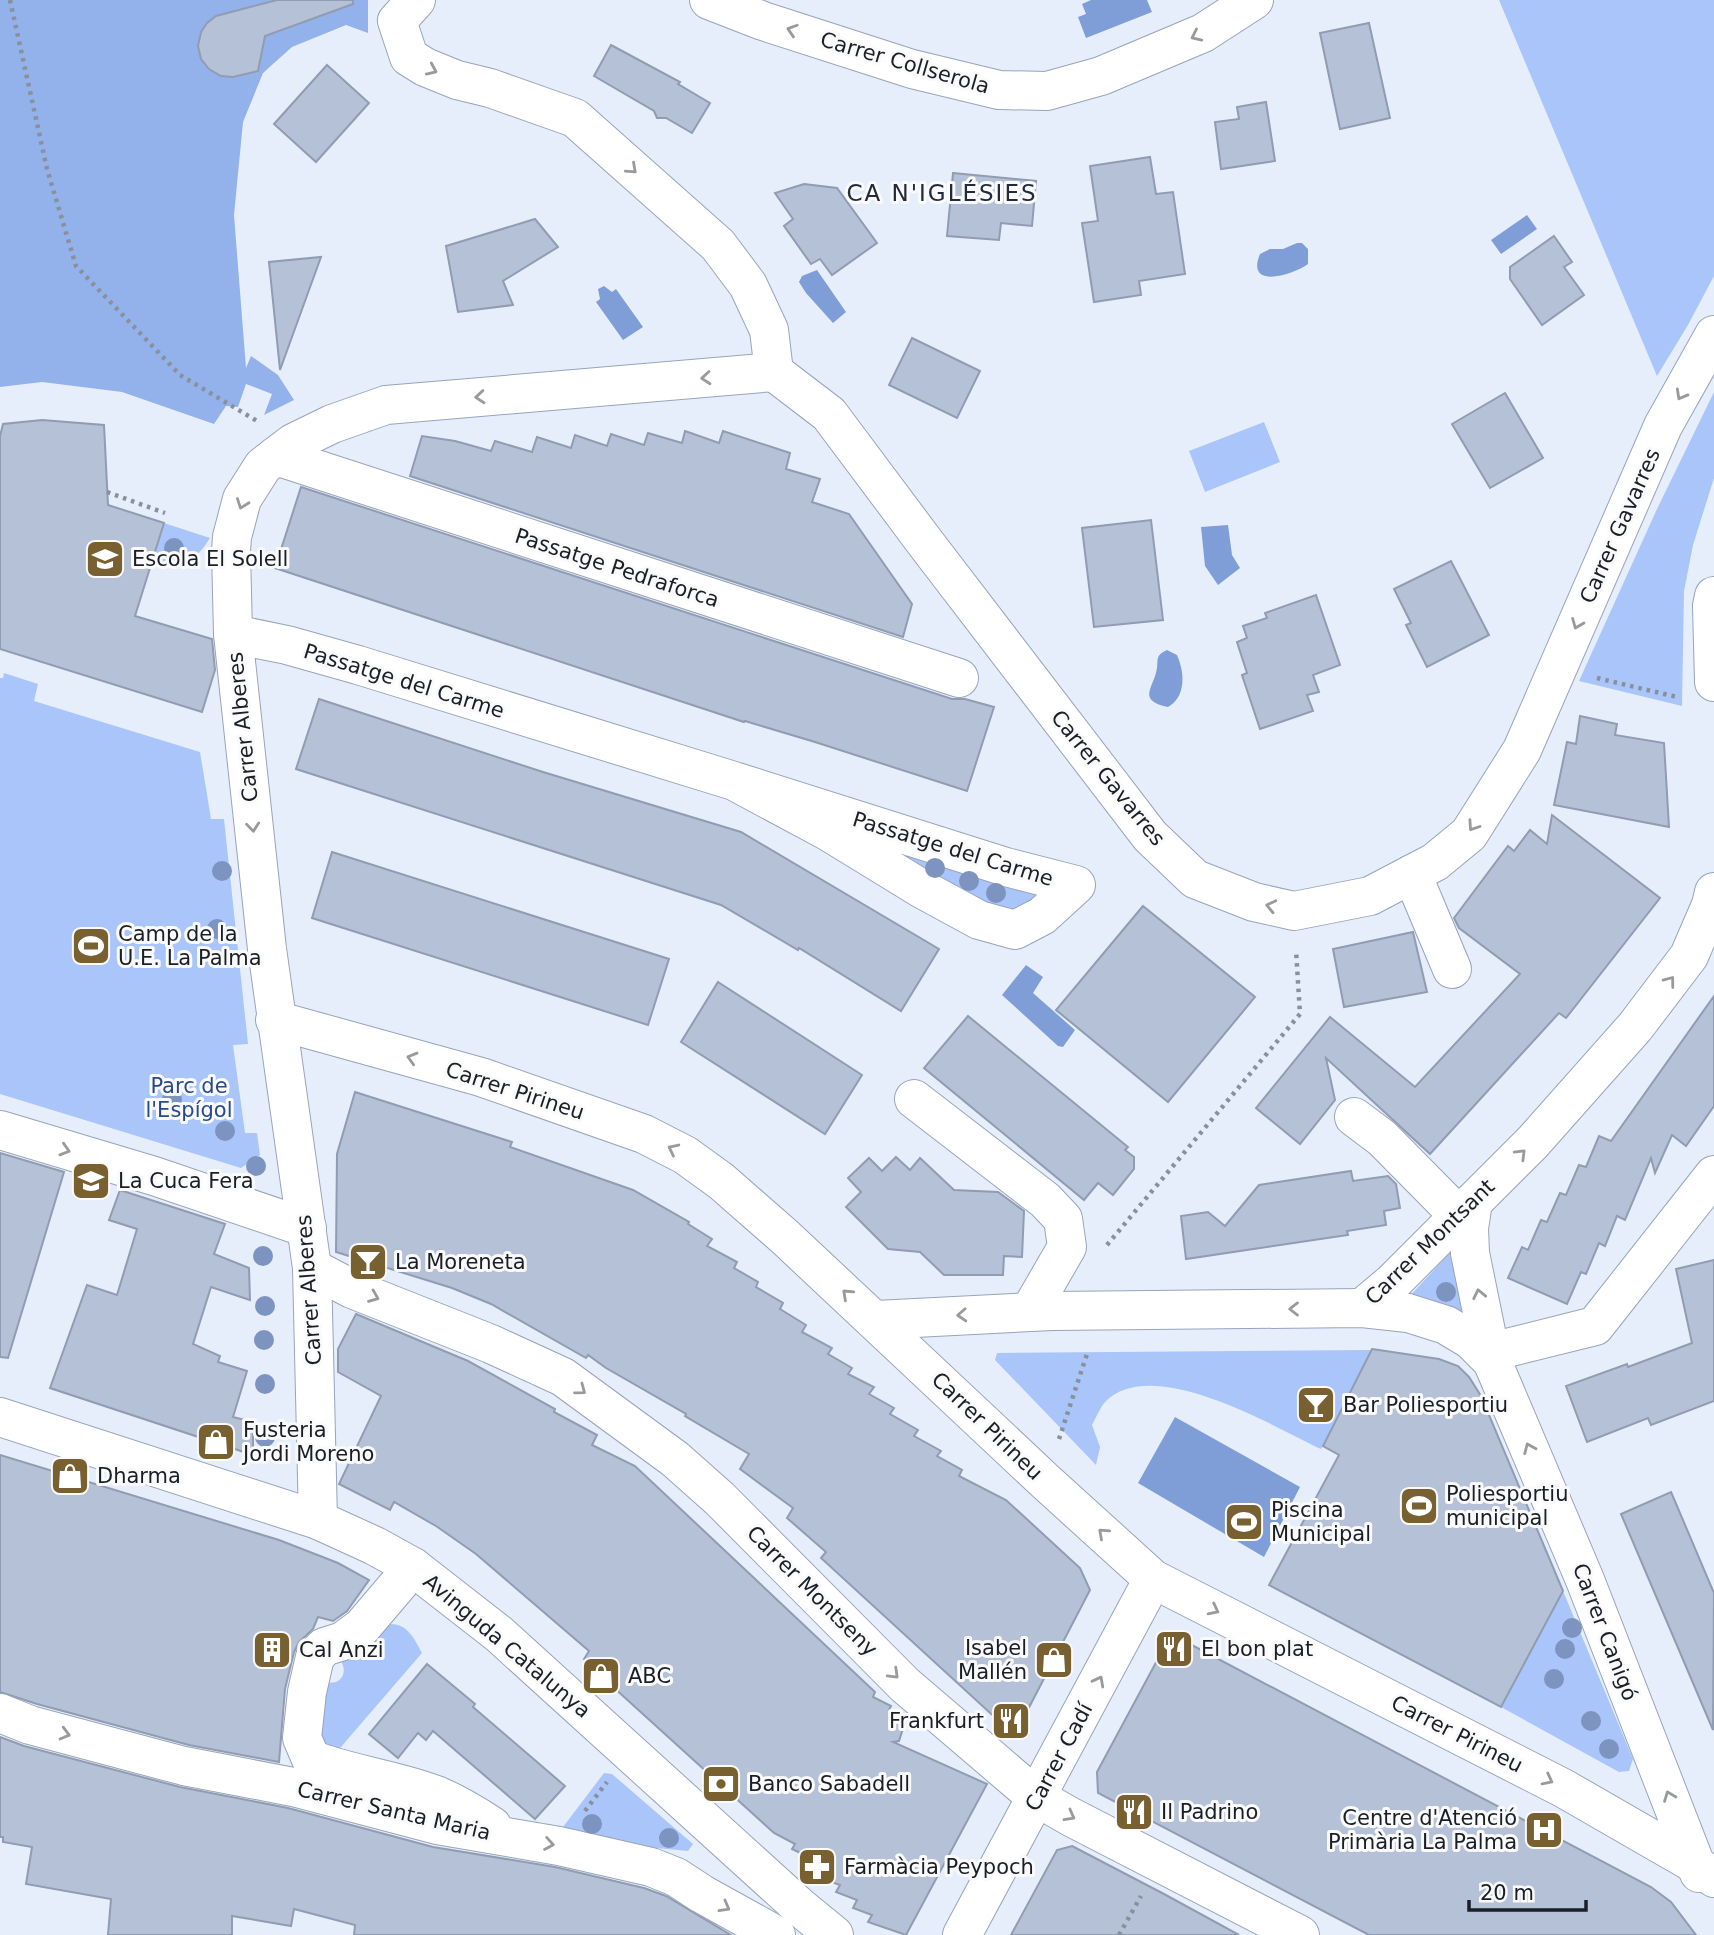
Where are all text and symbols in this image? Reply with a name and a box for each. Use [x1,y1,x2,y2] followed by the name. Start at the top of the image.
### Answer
[786,24,798,38] one-way arrow
[818,27,992,99] street label: Carrer Collserola
[1191,27,1203,41] one-way arrow
[425,62,437,76] one-way arrow
[624,161,637,174] one-way arrow
[846,179,1038,206] district label: CA N'IGLÉSIES
[700,370,711,385] one-way arrow
[1676,388,1689,400] one-way arrow
[474,389,485,404] one-way arrow
[1575,445,1665,607] street label: Carrer Gavarres
[236,497,250,510] one-way arrow
[512,524,722,612] street label: Passatge Pedraforca
[84,538,126,580] school or university icon: Escola El Solell
[132,547,288,571] place label: Escola El Solell
[1571,618,1585,630] one-way arrow
[301,639,507,723] street label: Passatge del Carme
[223,651,263,803] street label: Carrer Alberes
[1046,706,1170,850] street label: Carrer Gavarres
[850,807,1056,891] street label: Passatge del Carme
[1469,818,1482,831] one-way arrow
[246,821,261,833] one-way arrow
[1265,899,1277,914] one-way arrow
[118,922,262,970] place label: Camp de la U.E. La Palma
[70,925,112,967] sports icon: Camp de la U.E. La Palma
[1661,977,1674,989] one-way arrow
[407,1051,419,1066] one-way arrow
[443,1057,587,1125] street label: Carrer Pirineu
[146,1074,233,1122] park label: Parc de l'Espígol
[59,1141,71,1156] one-way arrow
[668,1143,680,1157] one-way arrow
[1513,1149,1526,1162] one-way arrow
[70,1160,112,1202] school or university icon: La Cuca Fera
[118,1169,254,1193] place label: La Cuca Fera
[1360,1174,1500,1310] street label: Carrer Montsant
[292,1214,326,1366] street label: Carrer Alberes
[347,1241,389,1283] bar icon: La Moreneta
[395,1250,526,1274] place label: La Moreneta
[1472,1288,1487,1300] one-way arrow
[367,1289,379,1303] one-way arrow
[842,1290,855,1303] one-way arrow
[1288,1301,1299,1316] one-way arrow
[956,1307,967,1322] one-way arrow
[927,1367,1047,1485] street label: Carrer Pirineu
[573,1382,586,1394] one-way arrow
[1295,1384,1337,1426] bar icon: Bar Poliesportiu
[1343,1393,1508,1417] place label: Bar Poliesportiu
[241,1418,374,1466] place label: Fusteria Jordi Moreno
[195,1421,237,1463] shop icon: Fusteria Jordi Moreno
[1523,1443,1537,1455] one-way arrow
[49,1455,91,1497] shop icon: Dharma
[97,1464,181,1488] place label: Dharma
[1446,1482,1568,1530] place label: Poliesportiu municipal
[1398,1485,1440,1527] sports icon: Poliesportiu municipal
[1271,1498,1371,1546] place label: Piscina Municipal
[1223,1501,1265,1543] sports icon: Piscina Municipal
[742,1521,882,1661] street label: Carrer Montseny
[1098,1529,1111,1542] one-way arrow
[1568,1560,1642,1704] street label: Carrer Canigó
[419,1569,595,1723] street label: Avinguda Catalunya
[1207,1602,1219,1616] one-way arrow
[1153,1628,1195,1670] restaurant icon: El bon plat
[251,1629,293,1671] building icon: Cal Anzi
[958,1636,1027,1684] place label: Isabel Mallén
[1201,1637,1313,1661] place label: El bon plat
[299,1638,384,1662] place label: Cal Anzi
[1033,1639,1075,1681] shop icon: Isabel Mallén
[580,1655,622,1697] shop icon: ABC
[628,1664,671,1688] place label: ABC
[886,1665,899,1678] one-way arrow
[1091,1676,1105,1688] one-way arrow
[1387,1691,1527,1777] street label: Carrer Pirineu
[1020,1698,1098,1815] street label: Carrer Cadí
[990,1700,1032,1742] restaurant icon: Frankfurt
[889,1709,984,1733] place label: Frankfurt
[59,1726,71,1740] one-way arrow
[700,1763,742,1805] bank icon: Banco Sabadell
[748,1772,910,1796] place label: Banco Sabadell
[1541,1772,1553,1786] one-way arrow
[295,1777,493,1845] street label: Carrer Santa Maria
[1663,1790,1677,1802] one-way arrow
[1113,1791,1155,1833] restaurant icon: Il Padrino
[1161,1800,1258,1824] place label: Il Padrino
[1328,1806,1517,1854] place label: Centre d'Atenció Primària La Palma
[1063,1808,1076,1821] one-way arrow
[1523,1809,1565,1851] hospital icon: Centre d'Atenció Primària La Palma
[543,1836,555,1851] one-way arrow
[796,1846,838,1888] pharmacy icon: Farmàcia Peypoch
[844,1855,1034,1879] place label: Farmàcia Peypoch
[1469,1868,1586,1912] scale bar
[1480,1881,1534,1905] text: 20 m
[718,1899,731,1912] one-way arrow

